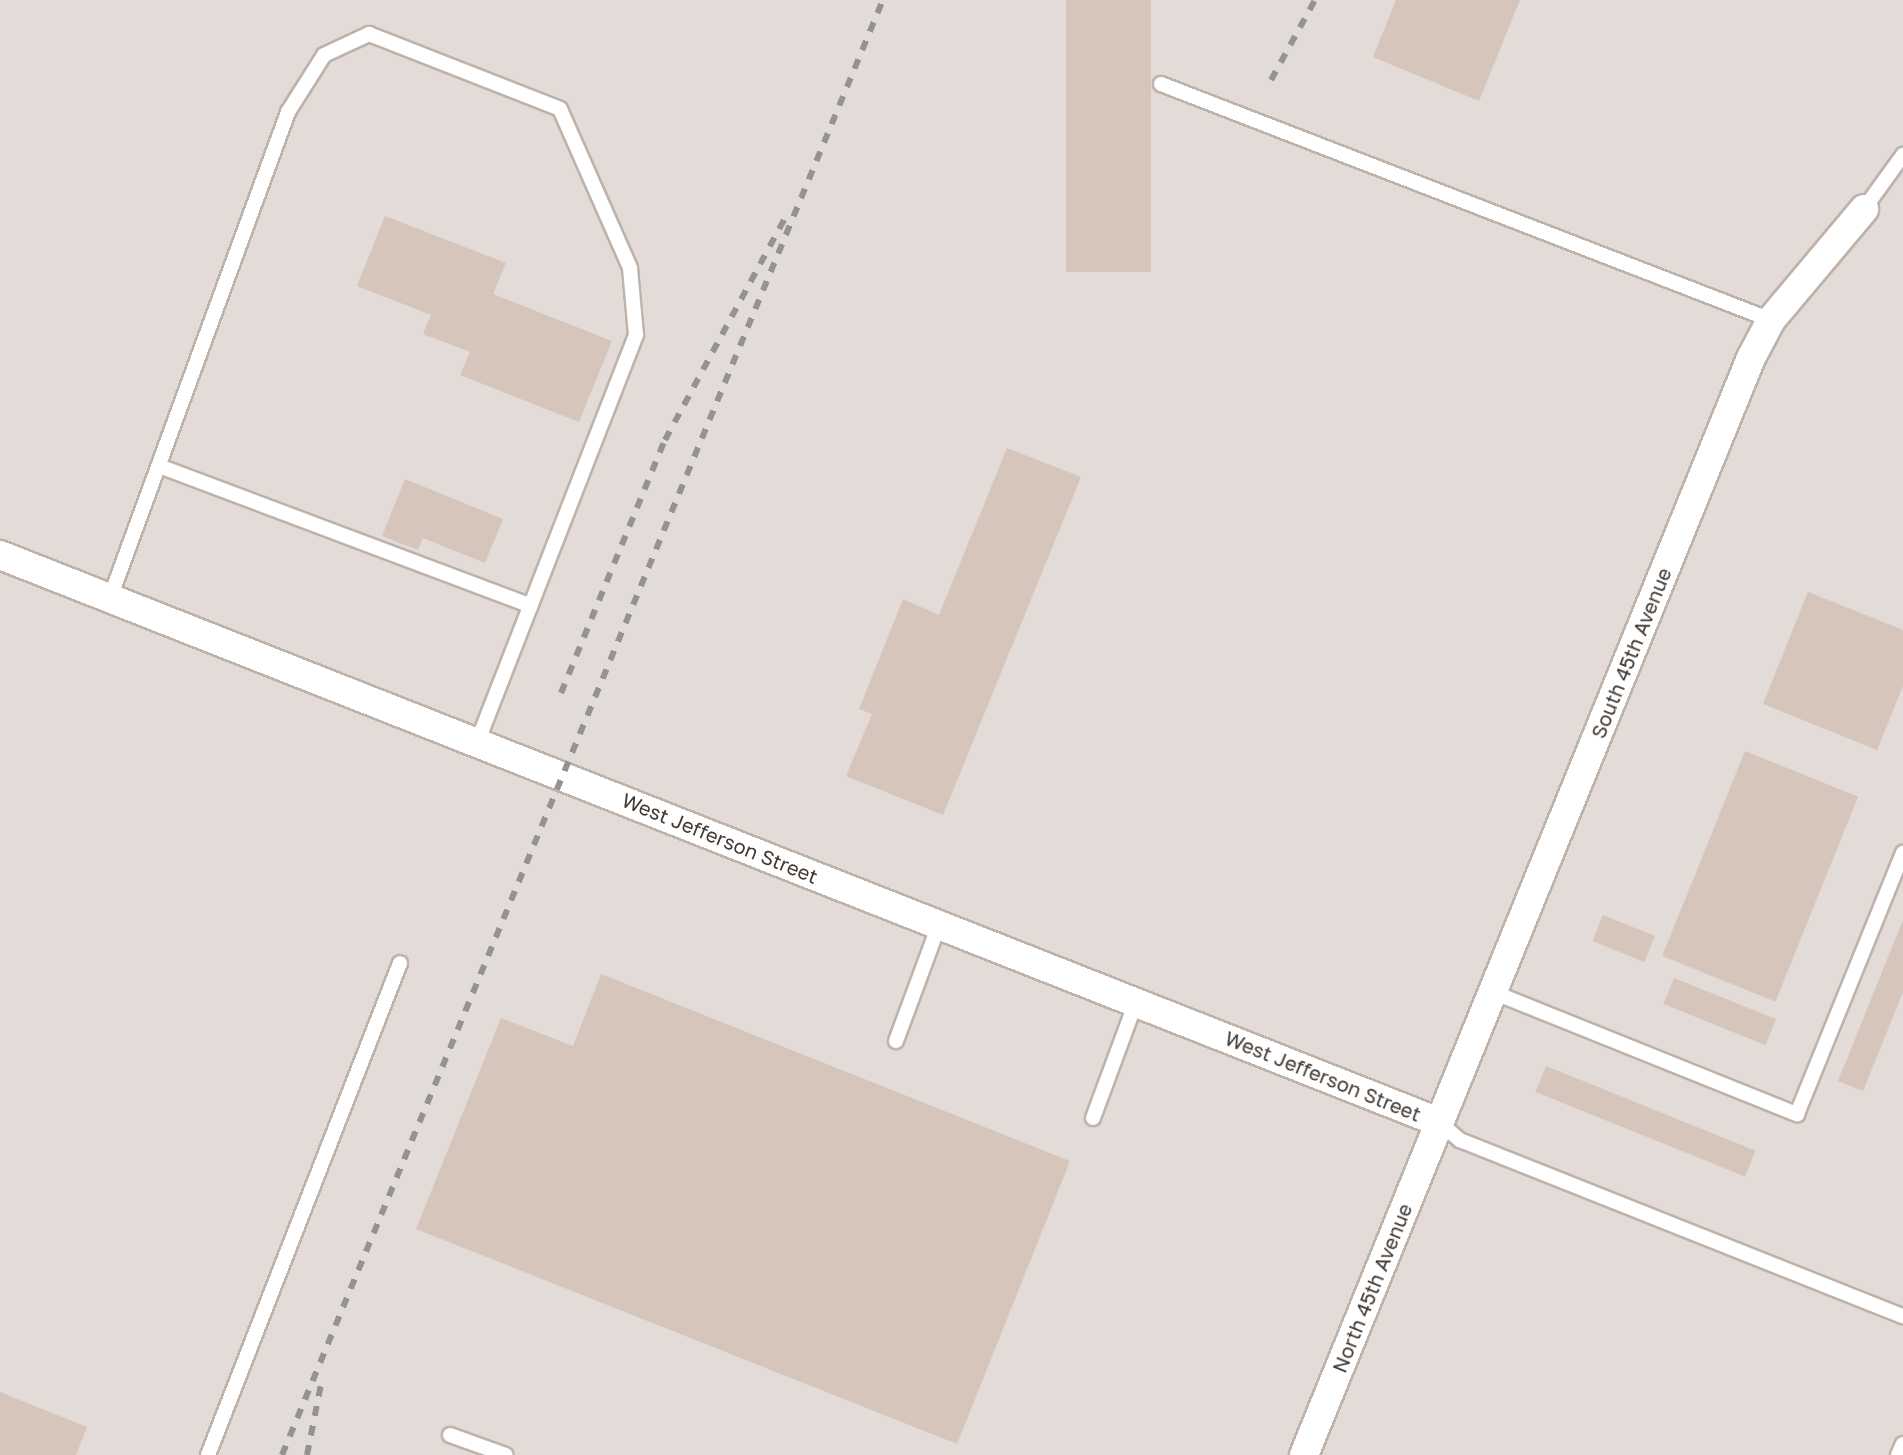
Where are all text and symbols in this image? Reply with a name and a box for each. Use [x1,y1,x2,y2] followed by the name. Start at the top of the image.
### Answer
[1586,564,1676,742] street label: South 45th Avenue
[619,788,821,888] street label: West Jefferson Street
[1222,1026,1424,1126] street label: West Jefferson Street
[1327,1200,1417,1376] street label: North 45th Avenue

